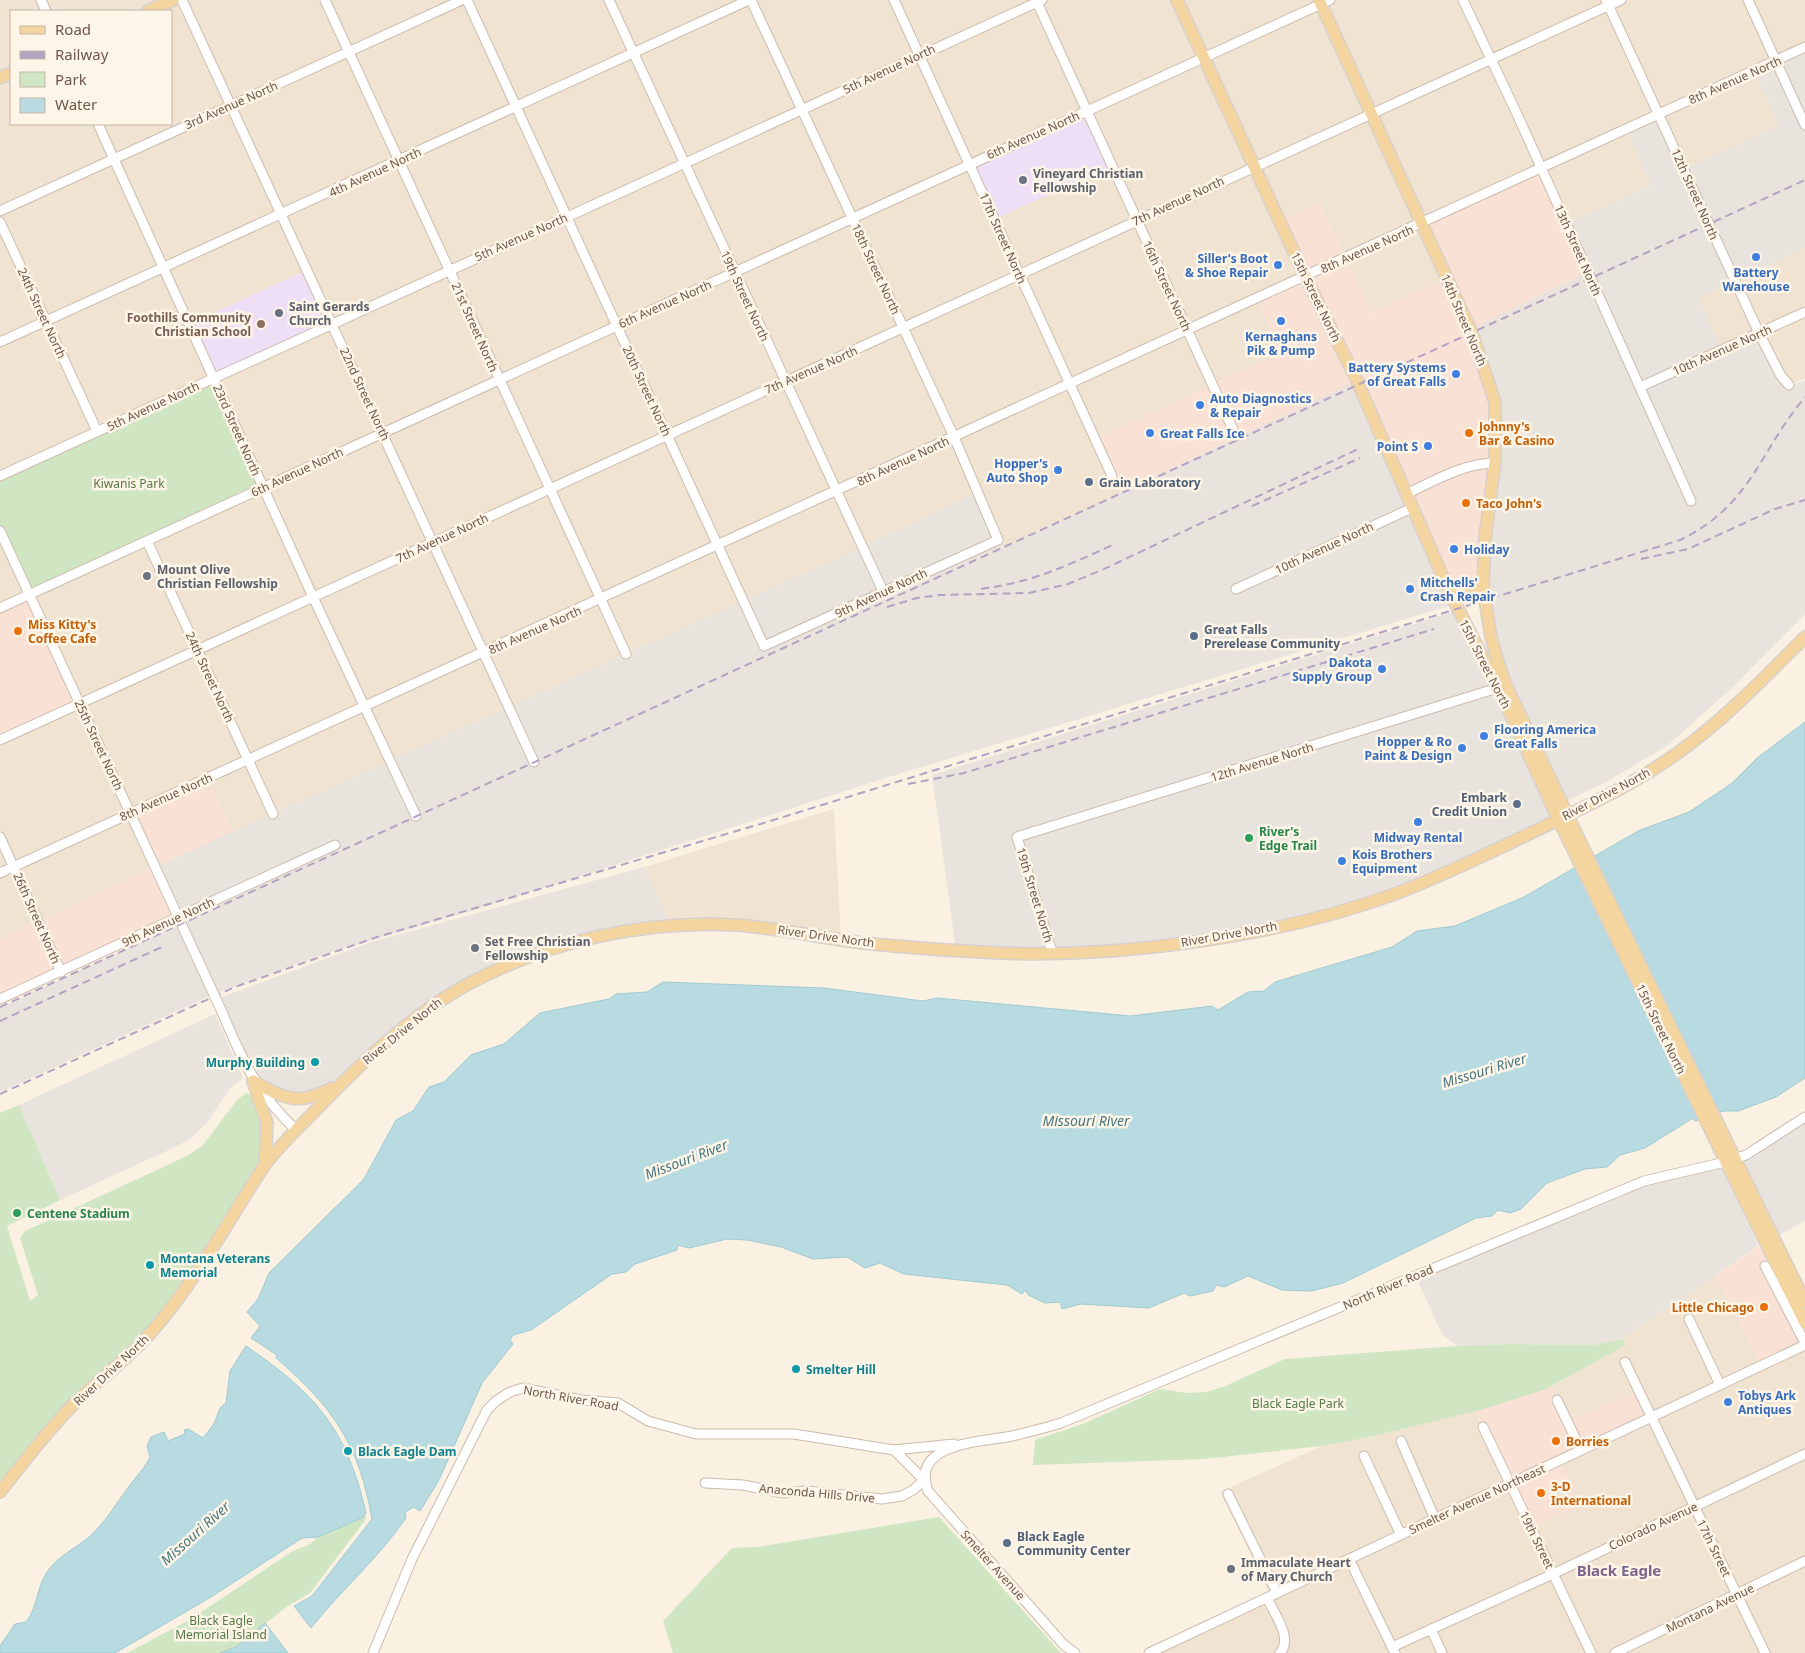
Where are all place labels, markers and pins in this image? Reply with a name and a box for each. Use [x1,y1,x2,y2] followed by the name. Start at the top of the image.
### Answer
[1033,165,1143,196] place label: Vineyard Christian Fellowship
[1017,174,1029,186] marker: Vineyard Christian Fellowship
[1185,250,1269,281] place label: Siller's Boot & Shoe Repair
[1750,251,1762,263] marker: Battery Warehouse
[1272,259,1284,271] marker: Siller's Boot & Shoe Repair
[1722,264,1790,295] place label: Battery Warehouse
[289,298,369,329] place label: Saint Gerards Church
[273,307,285,319] marker: Saint Gerards Church
[127,309,251,340] place label: Foothills Community Christian School
[1275,315,1287,327] marker: Kernaghans Pik & Pump
[255,318,267,330] marker: Foothills Community Christian School
[1245,328,1317,359] place label: Kernaghans Pik & Pump
[1348,359,1446,390] place label: Battery Systems of Great Falls
[1450,368,1462,380] marker: Battery Systems of Great Falls
[1210,390,1311,421] place label: Auto Diagnostics & Repair
[1194,399,1206,411] marker: Auto Diagnostics & Repair
[1478,418,1555,449] place label: Johnny's Bar & Casino
[1160,425,1245,442] place label: Great Falls Ice
[1144,427,1156,439] marker: Great Falls Ice
[1463,427,1475,439] marker: Johnny's Bar & Casino
[1377,438,1418,455] place label: Point S
[1422,440,1434,452] marker: Point S
[987,455,1048,486] place label: Hopper's Auto Shop
[1052,464,1064,476] marker: Hopper's Auto Shop
[1099,474,1201,491] place label: Grain Laboratory
[1083,476,1095,488] marker: Grain Laboratory
[1476,495,1542,512] place label: Taco John's
[1460,497,1472,509] marker: Taco John's
[1464,541,1510,558] place label: Holiday
[1448,543,1460,555] marker: Holiday
[157,561,278,592] place label: Mount Olive Christian Fellowship
[141,570,153,582] marker: Mount Olive Christian Fellowship
[1420,574,1496,605] place label: Mitchells' Crash Repair
[1404,583,1416,595] marker: Mitchells' Crash Repair
[28,616,97,647] place label: Miss Kitty's Coffee Cafe
[1204,621,1340,652] place label: Great Falls Prerelease Community
[12,625,24,637] marker: Miss Kitty's Coffee Cafe
[1188,630,1200,642] marker: Great Falls Prerelease Community
[1292,654,1372,685] place label: Dakota Supply Group
[1376,663,1388,675] marker: Dakota Supply Group
[1494,721,1596,752] place label: Flooring America Great Falls
[1478,730,1490,742] marker: Flooring America Great Falls
[1365,733,1452,764] place label: Hopper & Ro Paint & Design
[1456,742,1468,754] marker: Hopper & Ro Paint & Design
[1432,789,1508,820] place label: Embark Credit Union
[1511,798,1523,810] marker: Embark Credit Union
[1412,816,1424,828] marker: Midway Rental
[1259,823,1317,854] place label: River's Edge Trail
[1374,829,1462,846] place label: Midway Rental
[1243,832,1255,844] marker: River's Edge Trail
[1352,846,1432,877] place label: Kois Brothers Equipment
[1336,855,1348,867] marker: Kois Brothers Equipment
[485,933,591,964] place label: Set Free Christian Fellowship
[469,942,481,954] marker: Set Free Christian Fellowship
[206,1054,305,1071] place label: Murphy Building
[309,1056,321,1068] marker: Murphy Building
[27,1205,130,1222] place label: Centene Stadium
[11,1207,23,1219] marker: Centene Stadium
[160,1250,270,1281] place label: Montana Veterans Memorial
[144,1259,156,1271] marker: Montana Veterans Memorial
[1672,1299,1754,1316] place label: Little Chicago
[1758,1301,1770,1313] marker: Little Chicago
[806,1361,876,1378] place label: Smelter Hill
[790,1363,802,1375] marker: Smelter Hill
[1738,1387,1797,1418] place label: Tobys Ark Antiques
[1722,1396,1734,1408] marker: Tobys Ark Antiques
[1566,1433,1609,1450] place label: Borries
[1550,1435,1562,1447] marker: Borries
[358,1443,457,1460] place label: Black Eagle Dam
[342,1445,354,1457] marker: Black Eagle Dam
[1551,1478,1631,1509] place label: 3-D International
[1535,1487,1547,1499] marker: 3-D International
[1017,1528,1131,1559] place label: Black Eagle Community Center
[1001,1537,1013,1549] marker: Black Eagle Community Center
[1241,1554,1351,1585] place label: Immaculate Heart of Mary Church
[1225,1563,1237,1575] marker: Immaculate Heart of Mary Church

